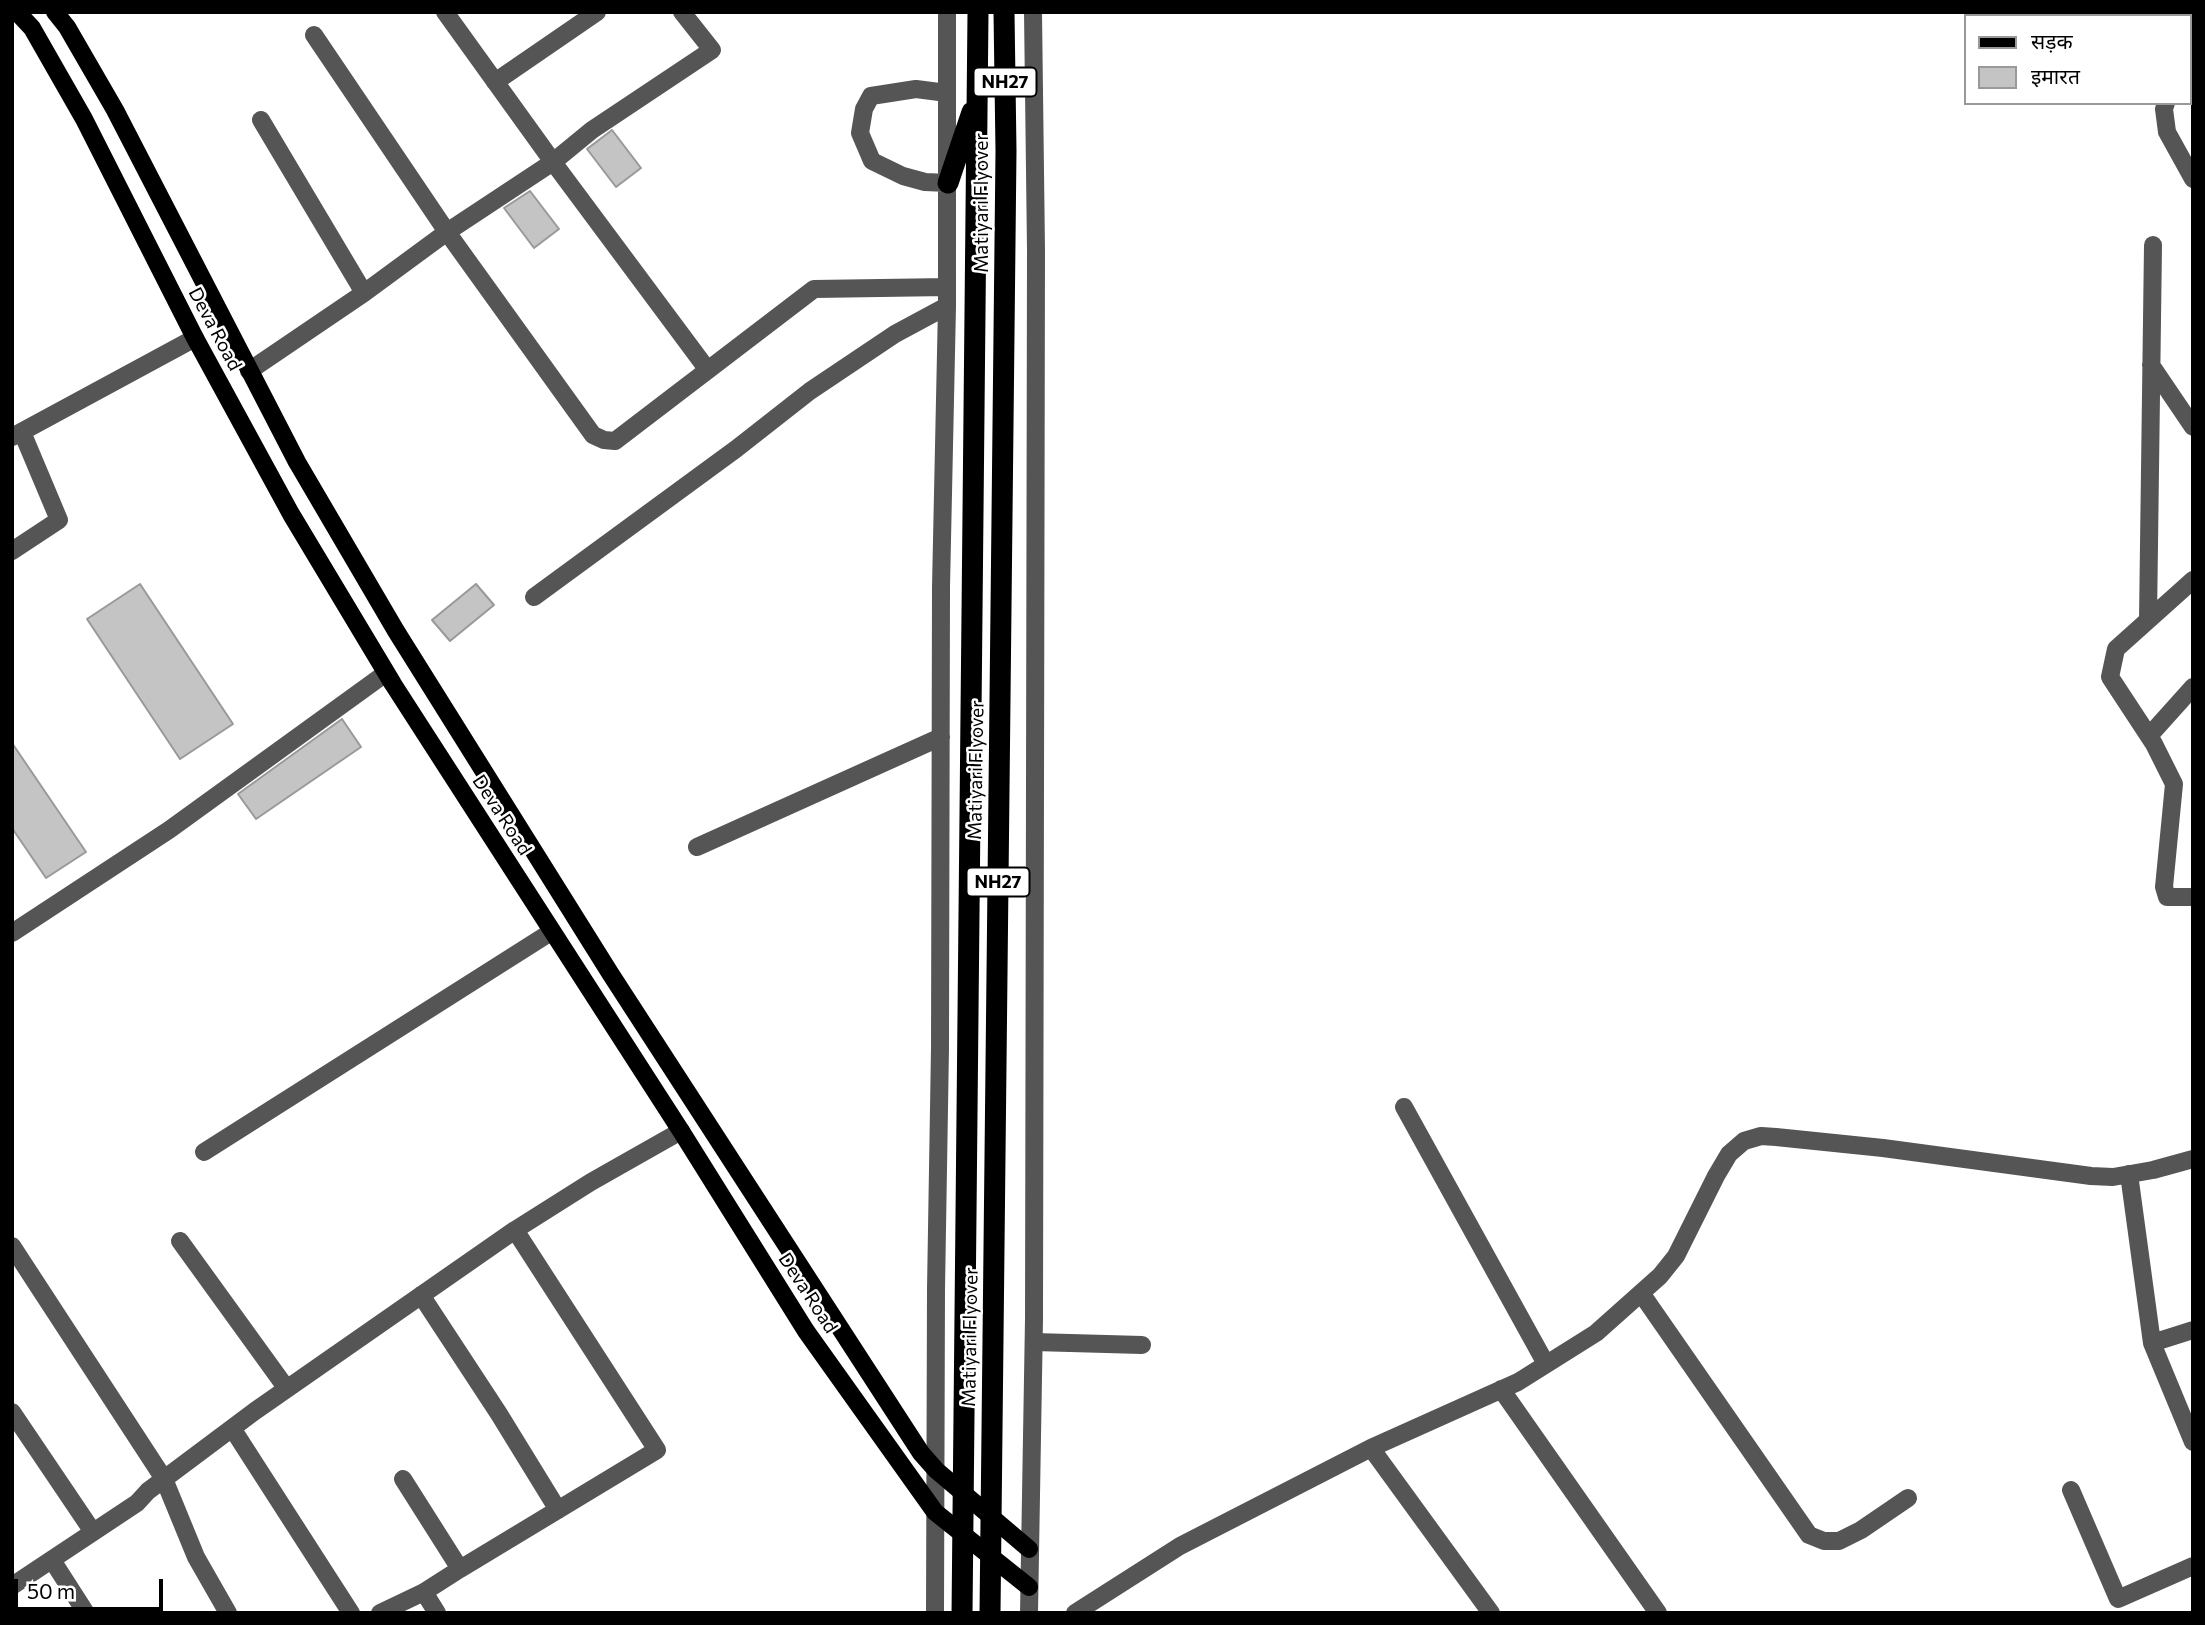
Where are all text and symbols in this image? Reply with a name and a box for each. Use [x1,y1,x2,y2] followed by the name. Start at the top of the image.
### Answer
[1964,14,2191,105] legend
[2031,28,2073,53] text: सड़क
[2031,63,2080,88] text: इमारत
[974,68,1036,96] road number: NH27
[971,133,993,273] street label: Matiyari Flyover
[184,283,246,375] street label: Deva Road
[963,700,989,840] street label: Matiyari Flyover
[468,771,536,859] street label: Deva Road
[967,868,1030,897] road number: NH27
[774,1249,842,1337] street label: Deva Road
[957,1267,983,1407] street label: Matiyari Flyover
[18,1566,166,1610] scale bar
[27,1578,75,1603] text: 50 m

